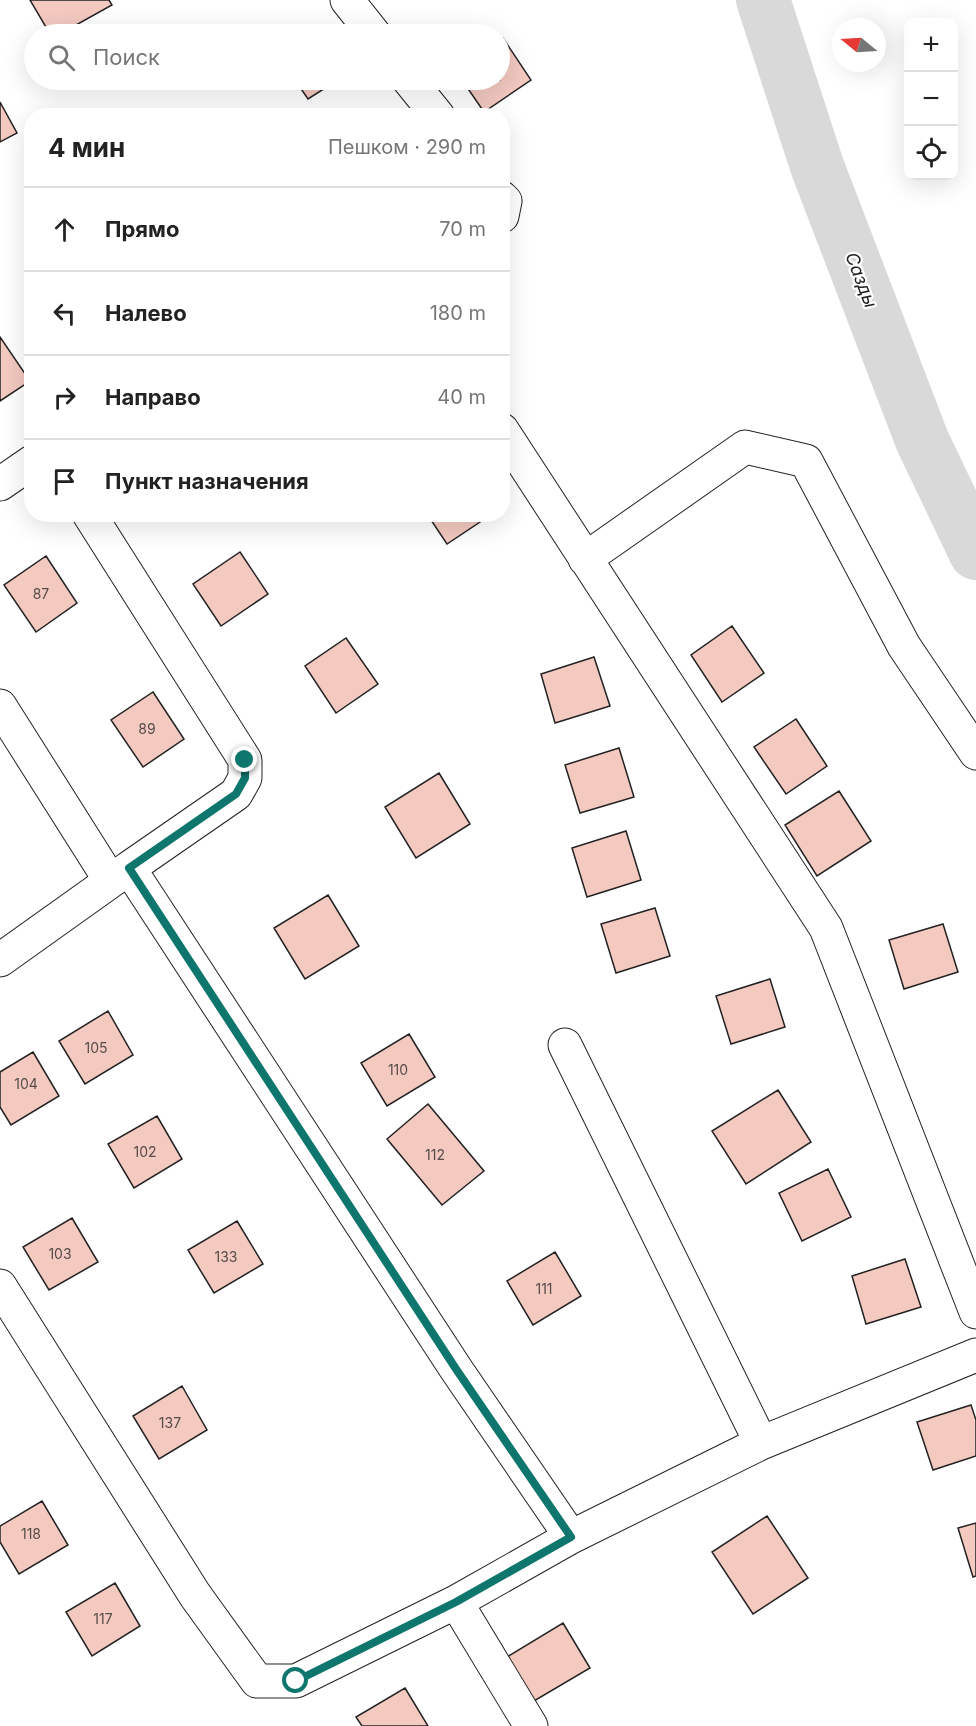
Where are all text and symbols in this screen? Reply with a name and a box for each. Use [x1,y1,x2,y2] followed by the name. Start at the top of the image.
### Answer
[832,18,886,72] north arrow
[904,18,958,180] map controls
[904,18,958,72] button: +
[24,24,510,90] search box
[45,41,78,74] icon: search
[93,44,160,70] text: Поиск
[904,72,958,126] button: −
[904,126,958,180] button: locate
[48,132,125,163] text: 4 мин
[328,135,486,159] text: Пешком · 290 m
[48,213,81,246] icon: ahead
[105,216,179,242] text: Прямо
[439,217,486,241] text: 70 m
[841,249,882,311] water label: Сазды
[48,297,81,330] icon: left
[105,300,187,326] text: Налево
[430,301,486,325] text: 180 m
[48,381,81,414] icon: right
[105,384,201,410] text: Направо
[437,385,486,409] text: 40 m
[48,465,81,498] icon: arrive
[105,468,309,494] text: Пункт назначения
[33,585,49,602] house number: 87
[138,720,156,737] house number: 89
[231,746,257,772] route end
[84,1039,108,1056] house number: 105
[388,1061,408,1078] house number: 110
[14,1075,38,1092] house number: 104
[133,1143,157,1160] house number: 102
[425,1146,445,1163] house number: 112
[48,1245,72,1262] house number: 103
[215,1248,238,1265] house number: 133
[535,1280,553,1297] house number: 111
[159,1414,181,1431] house number: 137
[21,1525,41,1542] house number: 118
[93,1610,113,1627] house number: 117
[282,1667,308,1693] route start

